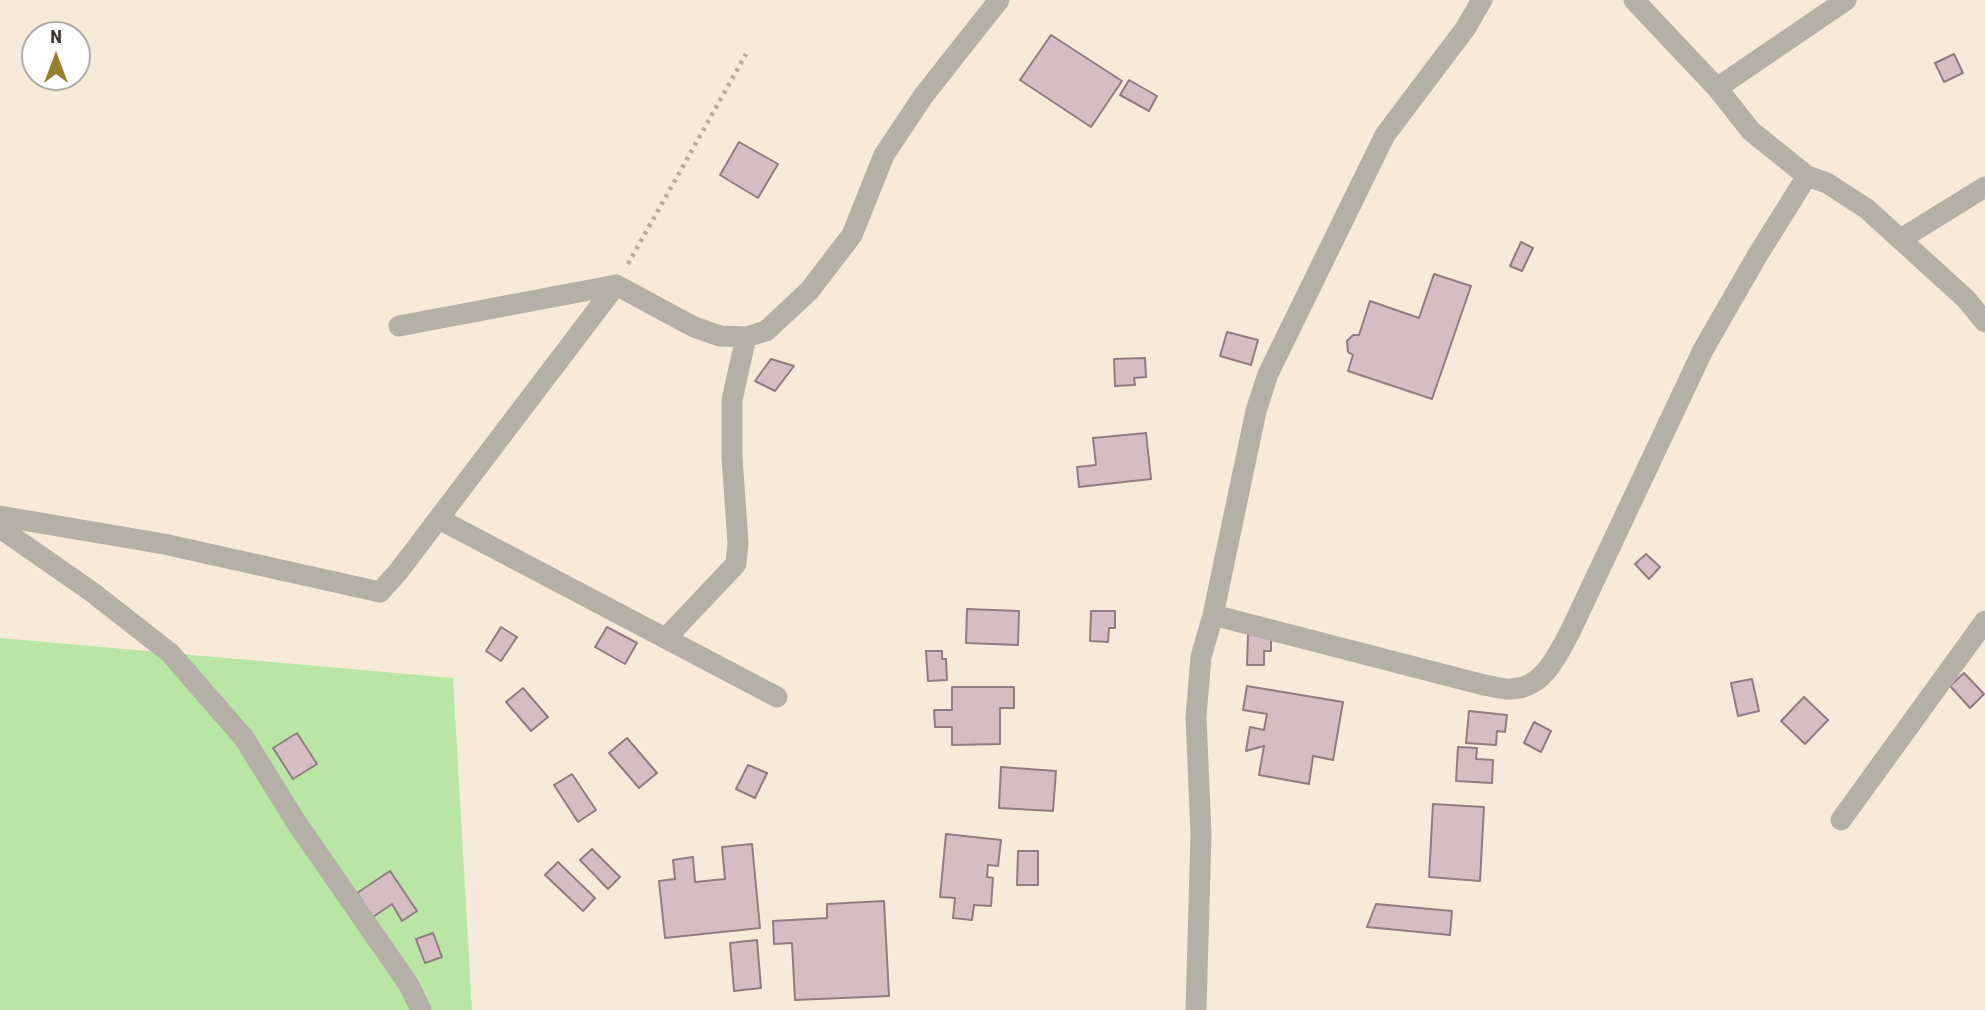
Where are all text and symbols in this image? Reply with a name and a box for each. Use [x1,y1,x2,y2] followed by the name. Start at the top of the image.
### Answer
[21,21,91,91] north arrow
[50,25,62,48] text: N

